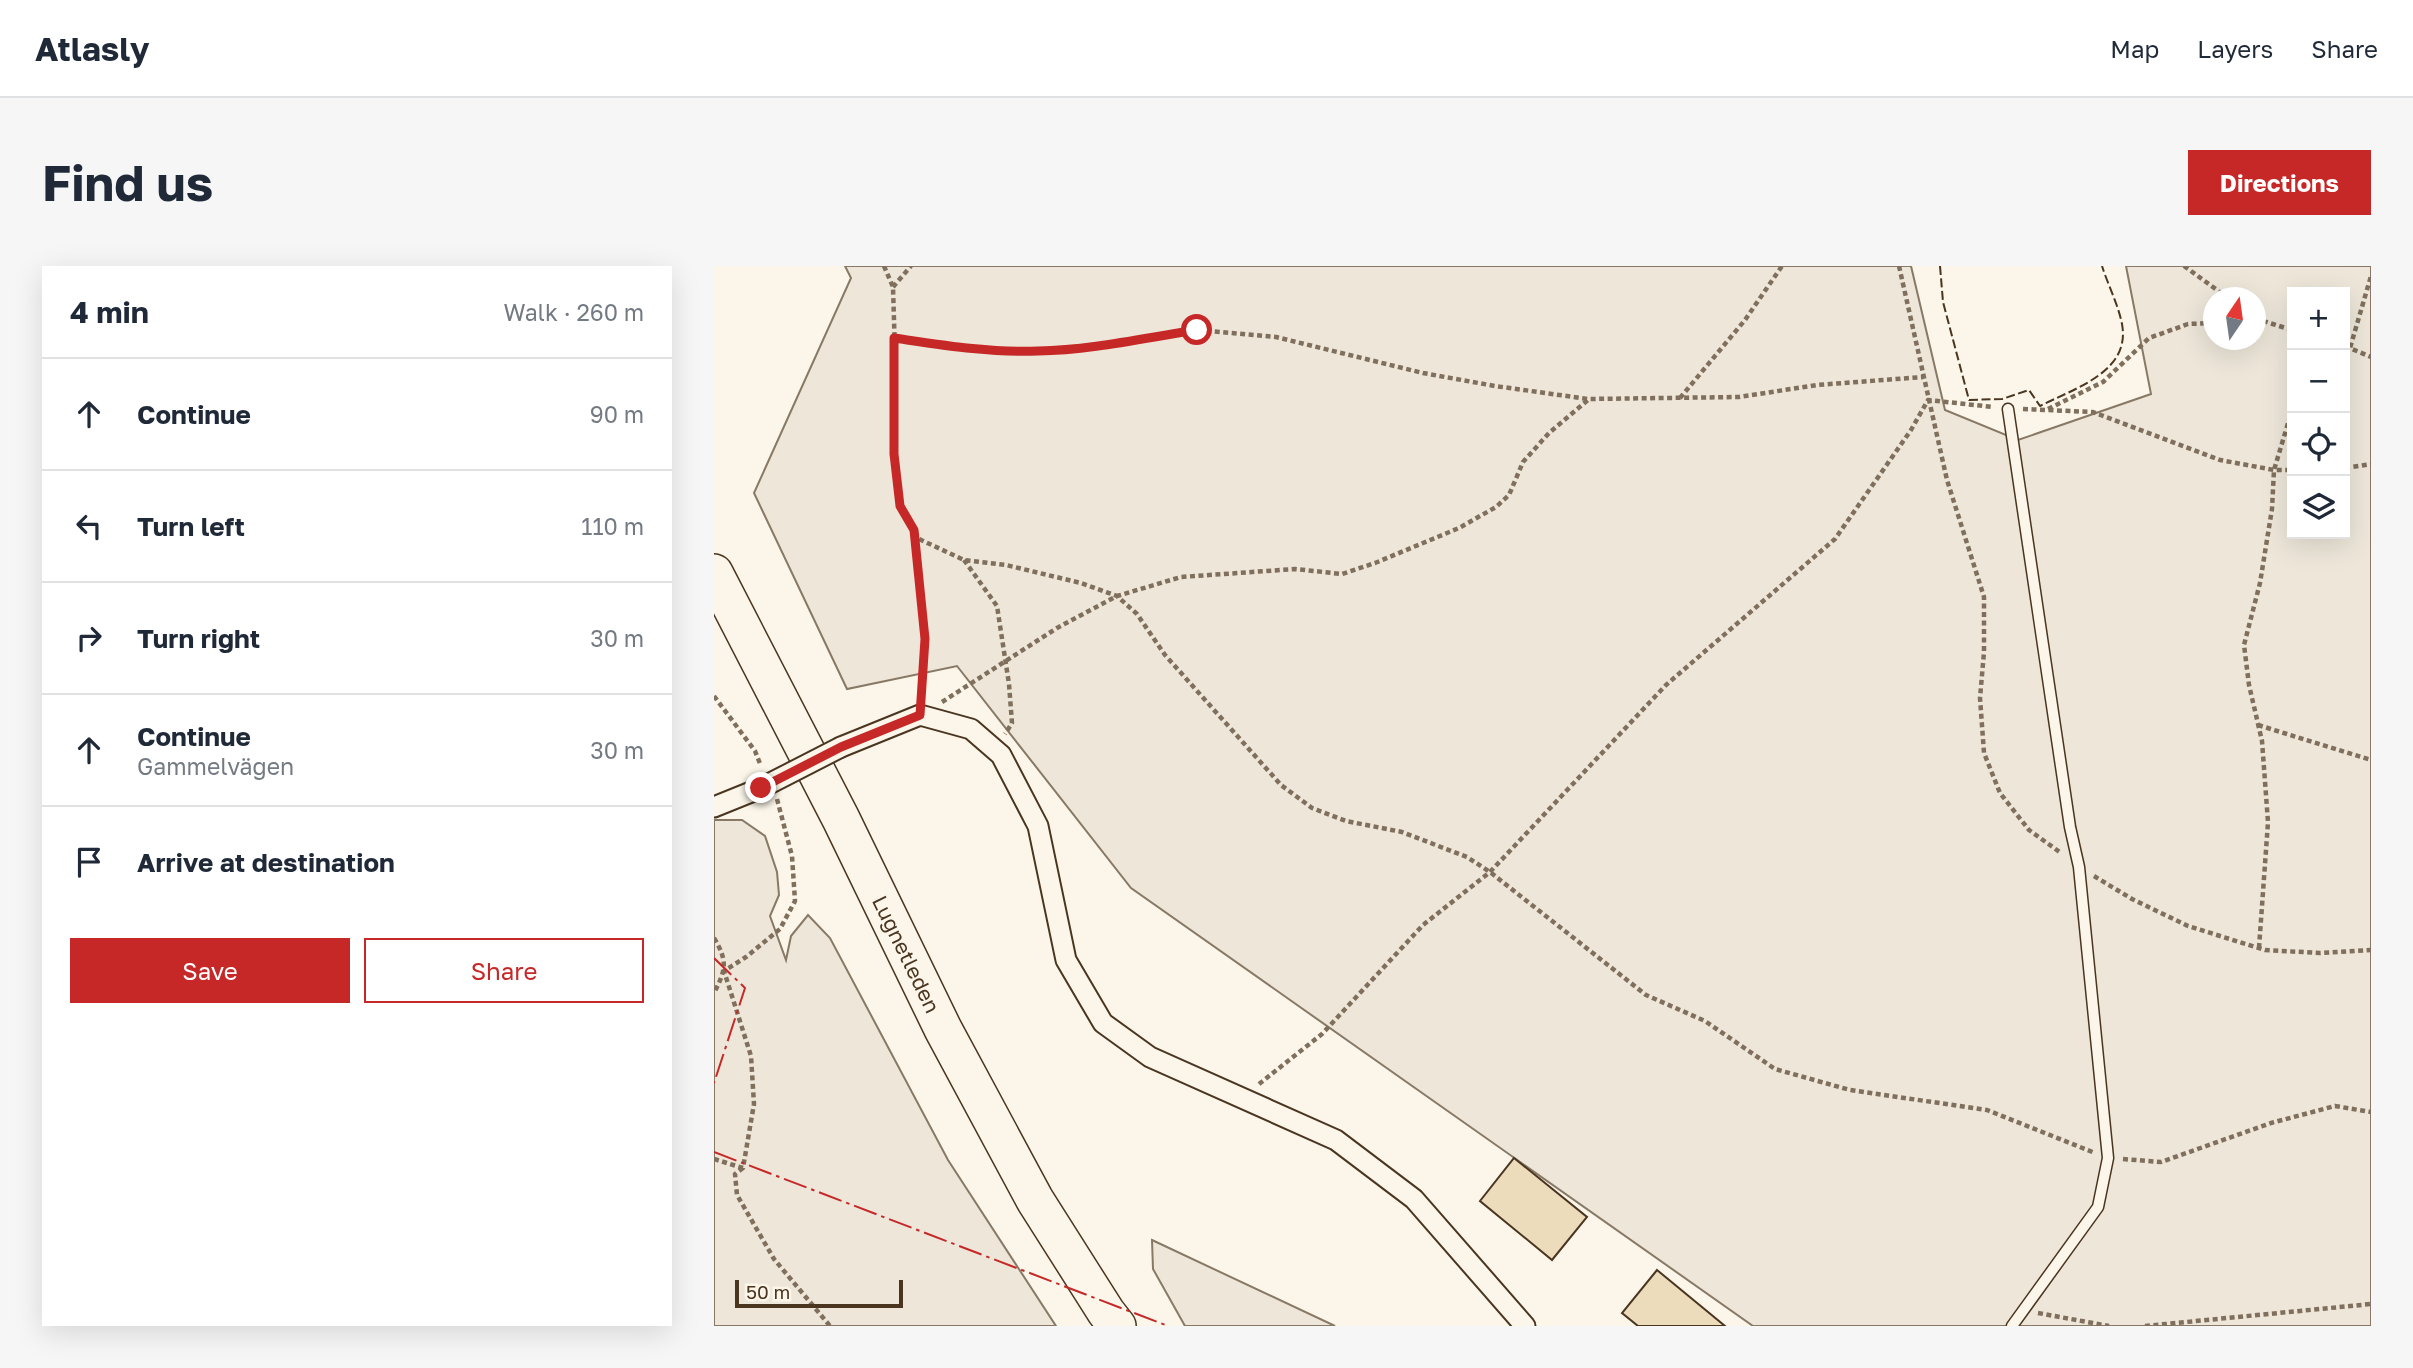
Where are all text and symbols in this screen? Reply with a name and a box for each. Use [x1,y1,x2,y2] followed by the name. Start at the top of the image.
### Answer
[35,29,150,68] text: Atlasly
[2110,34,2159,63] text: Map
[2197,34,2273,63] text: Layers
[2311,34,2378,63] text: Share
[2188,150,2371,215] button: Directions
[42,153,213,212] text: Find us
[2203,287,2266,350] north arrow
[2287,287,2350,539] map controls
[2287,287,2350,350] button: +
[70,294,149,330] text: 4 min
[503,298,644,326] text: Walk · 260 m
[1181,314,1212,345] route start
[2287,350,2350,413] button: −
[70,395,108,433] icon: ahead
[137,399,251,430] text: Continue
[590,400,644,428] text: 90 m
[2287,413,2350,476] button: locate
[2287,476,2350,539] button: layers
[70,507,108,545] icon: left
[137,511,245,542] text: Turn left
[581,512,644,540] text: 110 m
[70,619,108,657] icon: right
[137,623,260,654] text: Turn right
[590,624,644,652] text: 30 m
[137,721,251,752] text: Continue
[70,731,108,769] icon: ahead
[590,736,644,764] text: 30 m
[137,752,294,780] text: Gammelvägen
[745,772,776,803] route end
[70,843,108,881] icon: arrive
[137,847,395,878] text: Arrive at destination
[867,891,946,1017] street label: Lugnetleden
[70,938,350,1003] button: Save
[364,938,644,1003] button: Share
[735,1277,903,1309] scale bar
[746,1280,790,1303] text: 50 m

